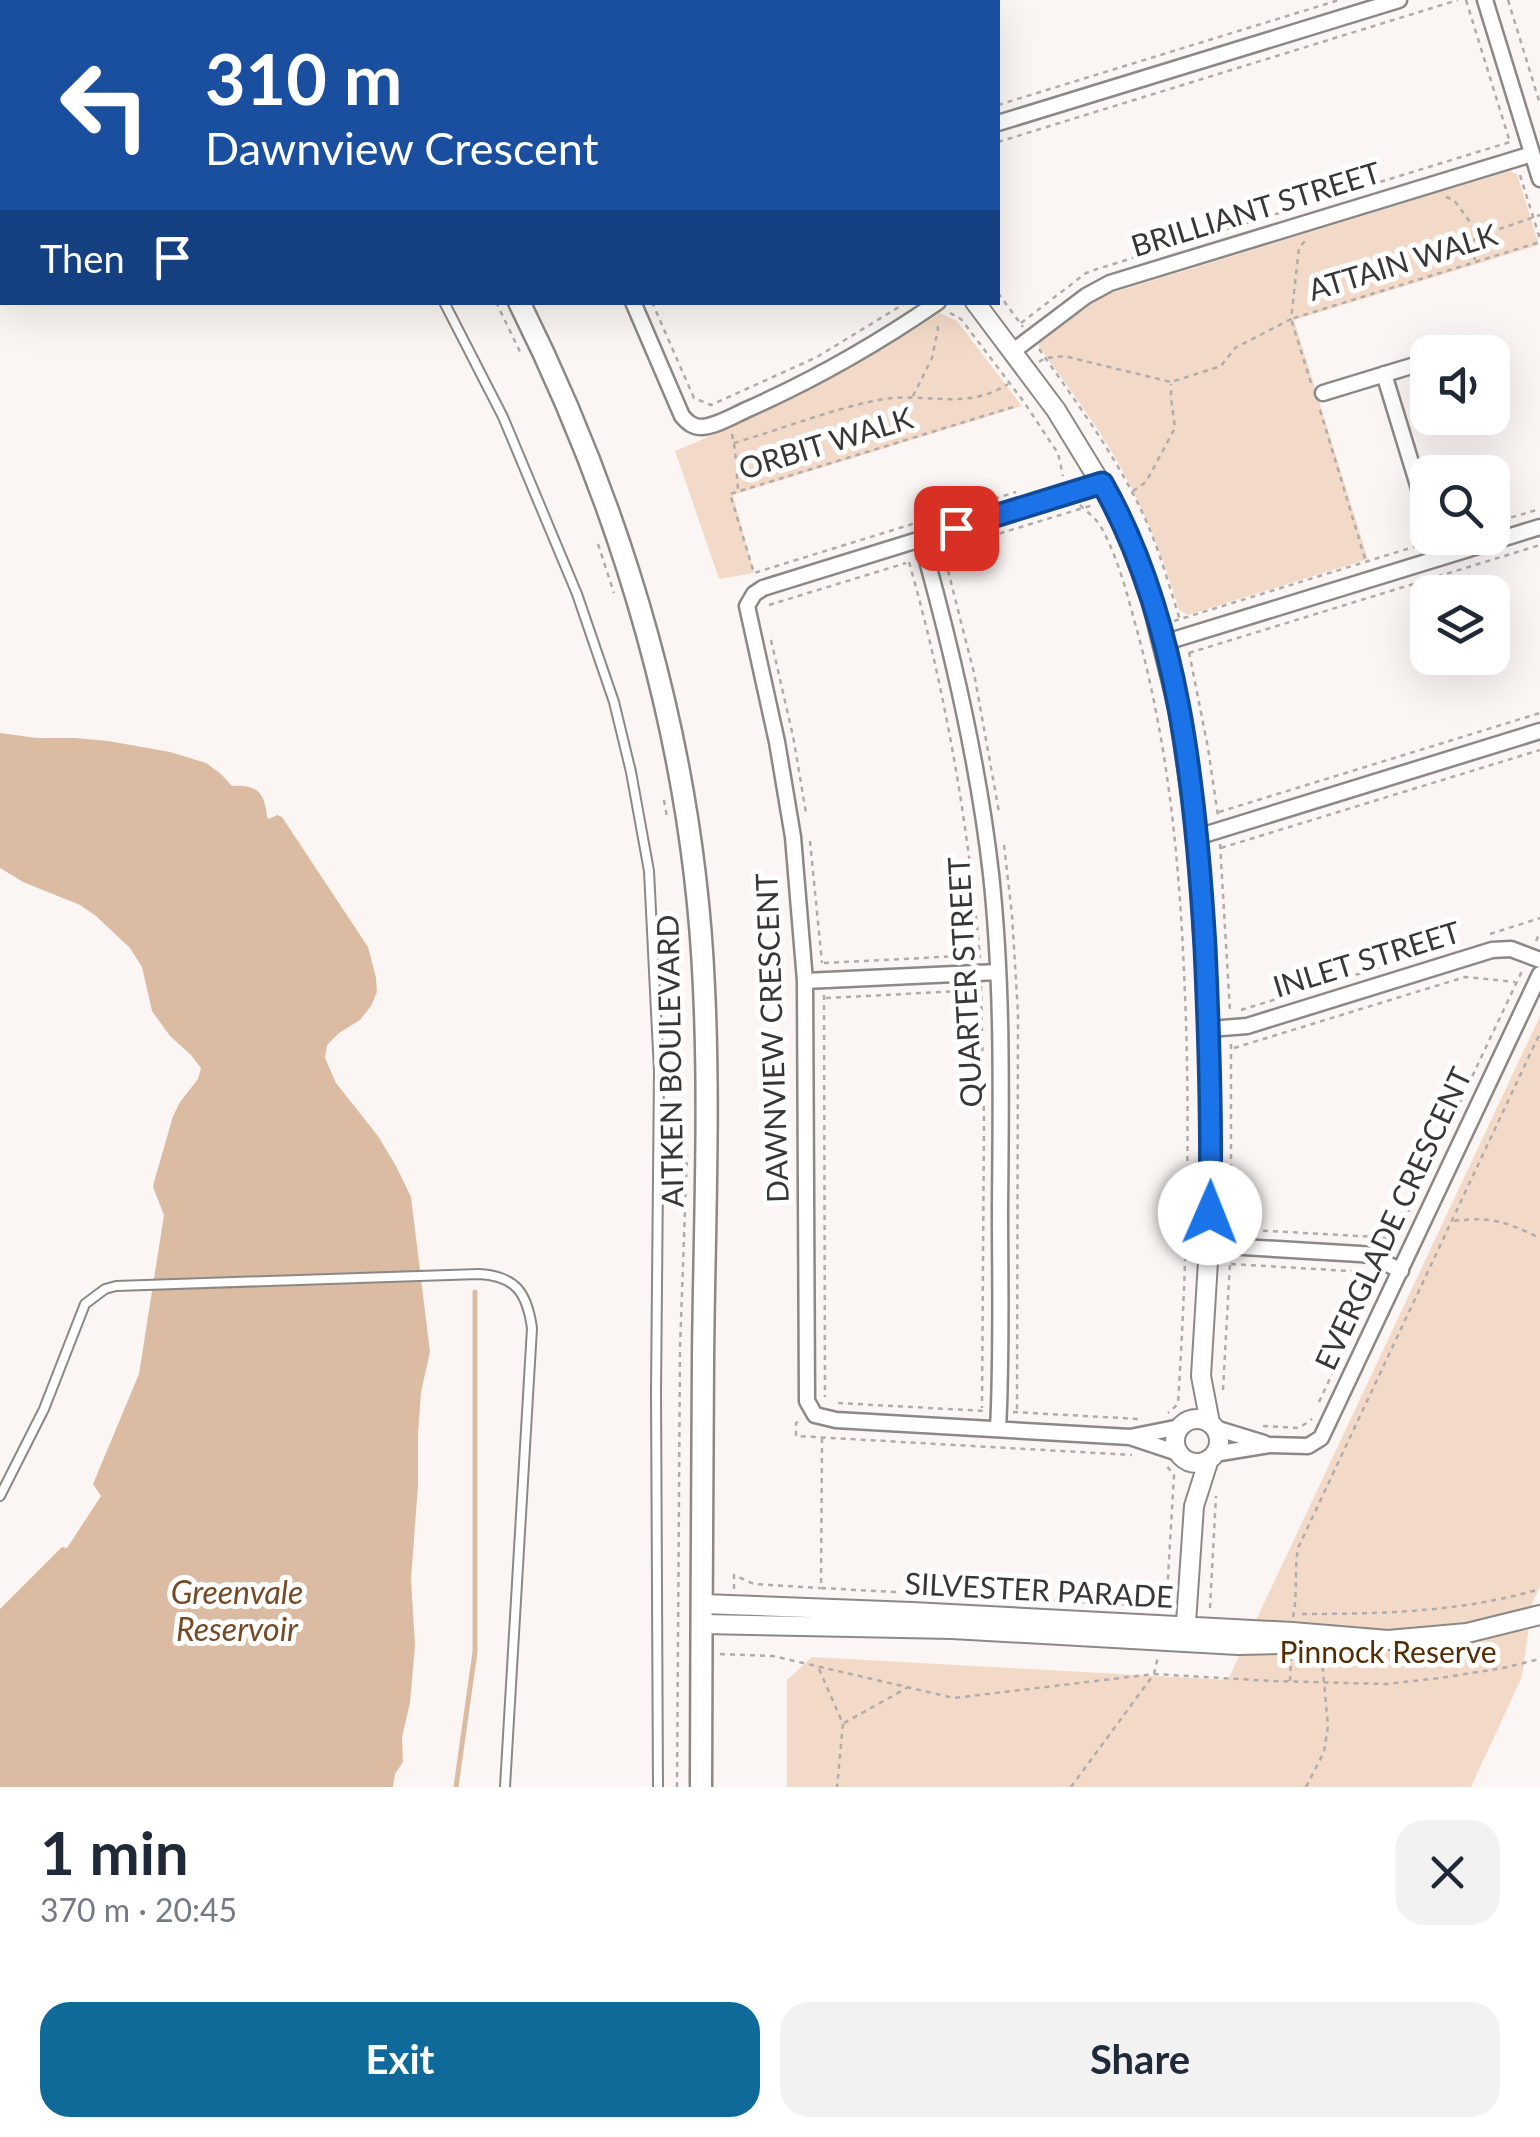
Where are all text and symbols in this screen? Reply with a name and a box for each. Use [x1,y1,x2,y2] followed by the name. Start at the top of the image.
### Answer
[205,36,402,120] text: 310 m
[40,40,170,170] icon: left
[205,121,599,175] text: Dawnview Crescent
[1126,153,1385,263] street label: BRILLIANT STREET
[1304,215,1501,307] street label: ATTAIN WALK
[145,230,200,285] icon: arrive
[40,235,125,281] text: Then
[1410,335,1510,675] map controls
[1410,335,1510,435] button: sound
[734,399,917,486] street label: ORBIT WALK
[1410,455,1510,555] button: search
[914,486,999,571] pin
[929,501,984,556] icon: arrive
[1410,575,1510,675] button: layers
[939,856,989,1108] street label: QUARTER STREET
[747,872,795,1204] street label: DAWNVIEW CRESCENT
[1269,912,1465,1004] street label: INLET STREET
[648,914,690,1208] street label: AITKEN BOULEVARD
[1306,1061,1478,1375] street label: EVERGLADE CRESCENT
[1158,1161,1262,1265] position arrow
[904,1564,1174,1614] street label: SILVESTER PARADE
[171,1572,303,1648] water label: Greenvale Reservoir
[1279,1633,1497,1669] park label: Pinnock Reserve
[40,1816,189,1888] text: 1 min
[1395,1820,1500,1925] button: close
[40,1890,237,1929] text: 370 m · 20:45
[40,2002,760,2117] button: Exit
[780,2002,1500,2117] button: Share

